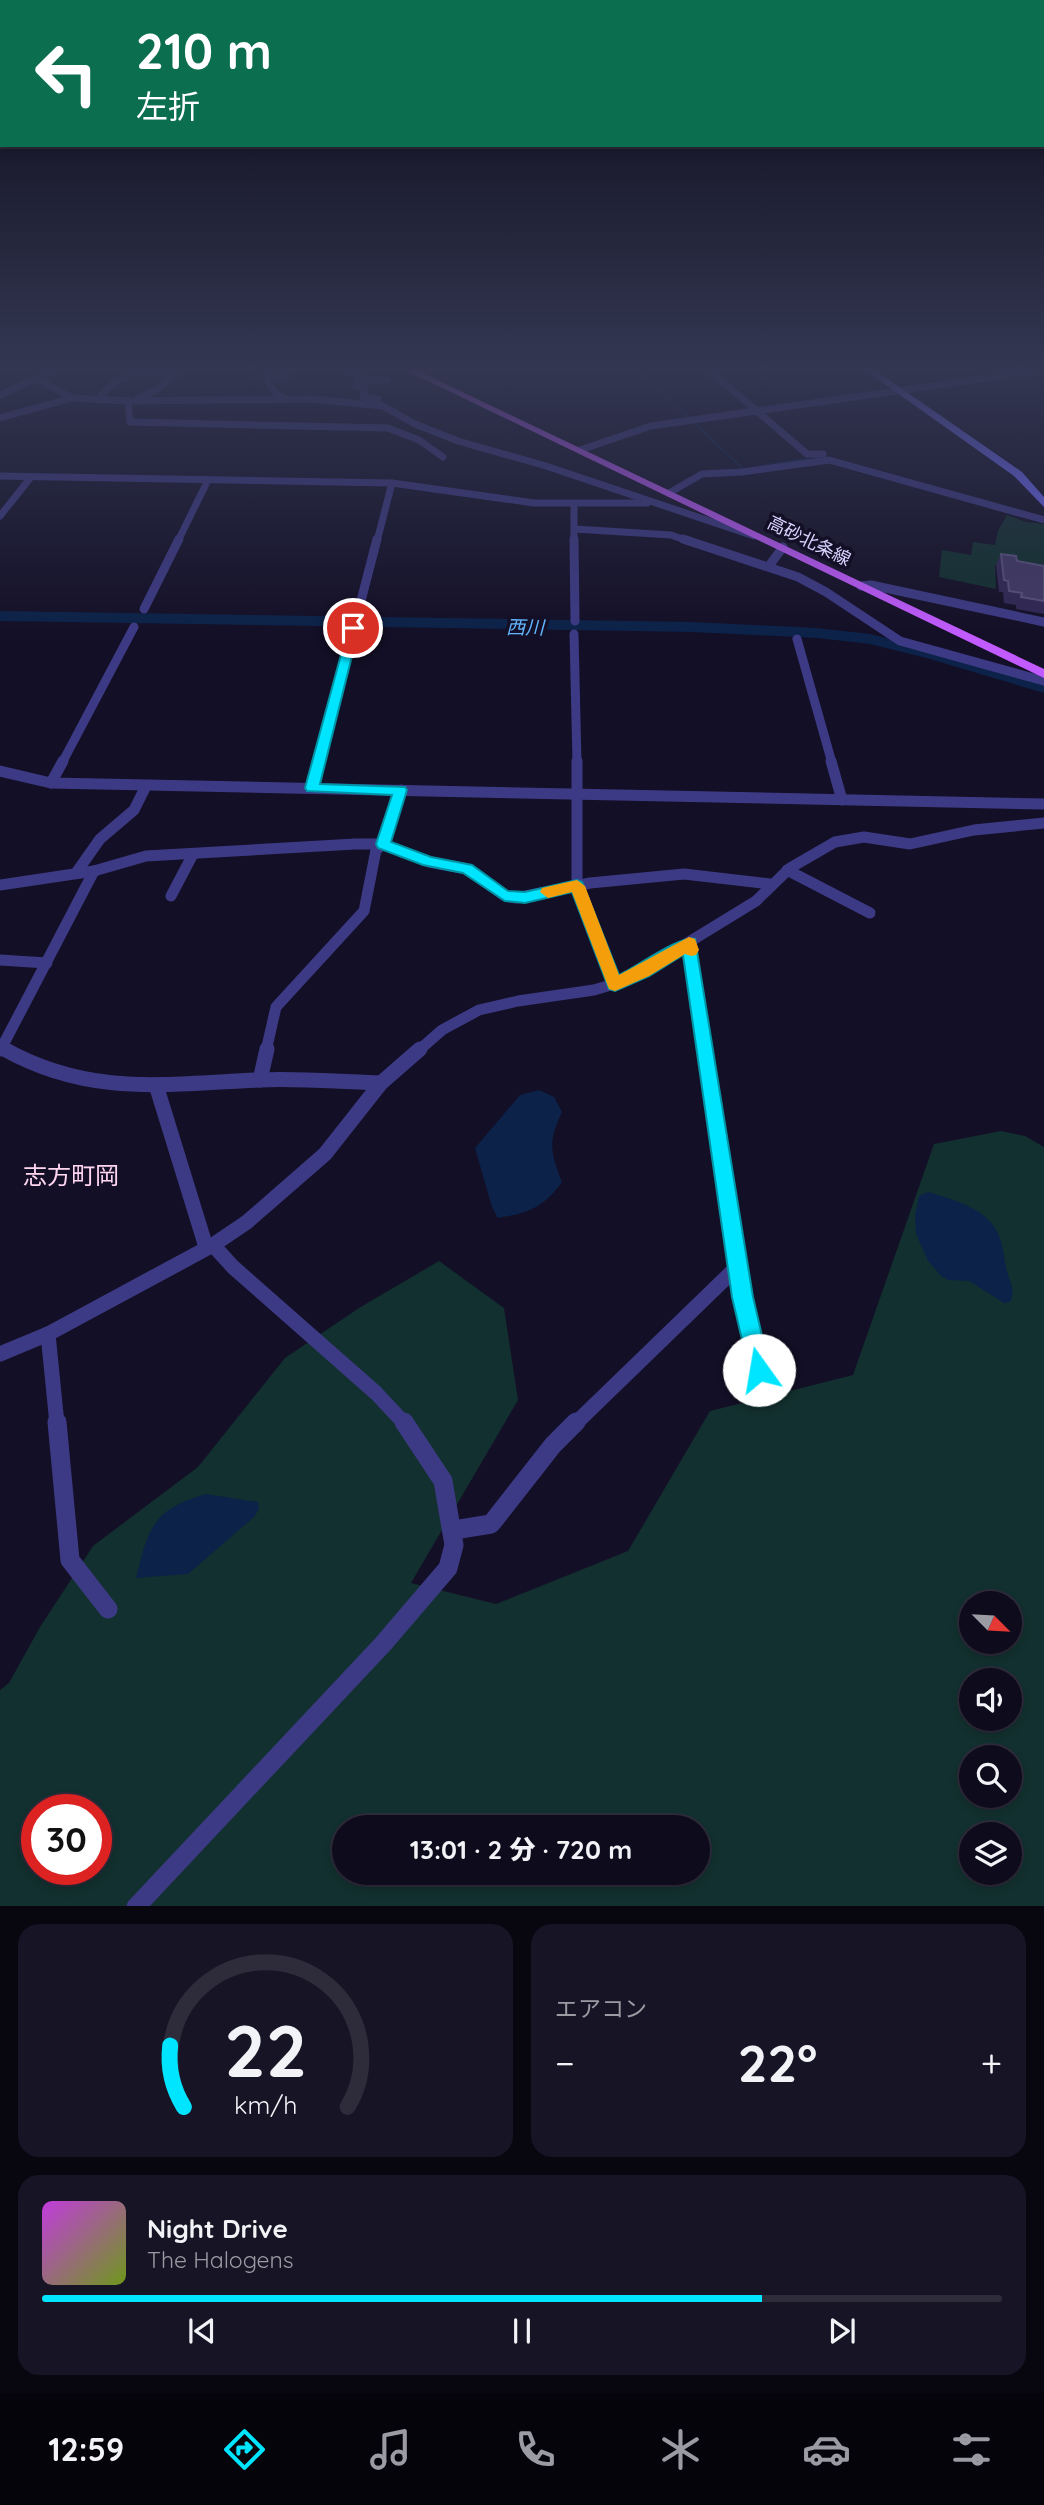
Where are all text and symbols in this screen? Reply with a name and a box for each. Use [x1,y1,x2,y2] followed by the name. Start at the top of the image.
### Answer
[136,20,272,81] text: 210 m
[21,28,112,119] icon: left
[136,86,200,126] text: 左折
[764,510,855,571] street label: 高砂北条線
[323,598,383,658] pin
[334,609,372,647] icon: arrive
[506,615,546,639] water label: 西川
[23,1160,119,1190] district label: 志方町岡
[722,1333,796,1407] position arrow
[959,1591,1022,1654] north arrow
[959,1591,1022,1885] map controls
[959,1668,1022,1731] button: sound
[959,1745,1022,1808] button: search
[21,1794,112,1885] speed limit sign: 30
[959,1822,1022,1885] button: layers
[410,1833,632,1866] text: 13:01 · 2 分 · 720 m
[555,1994,647,2023] text: エアコン
[224,2004,307,2095] text: 22
[738,2030,817,2095] text: 22°
[555,2039,575,2087] text: −
[981,2039,1002,2087] text: +
[234,2088,297,2119] text: km/h
[147,2212,288,2245] text: Night Drive
[147,2245,294,2274] text: The Halogens
[183,2312,221,2350] icon: previous
[503,2312,541,2350] icon: pause
[823,2312,861,2350] icon: next
[220,2425,269,2474] icon: directions
[366,2425,415,2474] icon: music
[511,2425,560,2474] icon: phone
[656,2425,705,2474] icon: climate
[802,2425,851,2474] icon: car
[947,2425,996,2474] icon: filters
[48,2429,124,2469] text: 12:59

